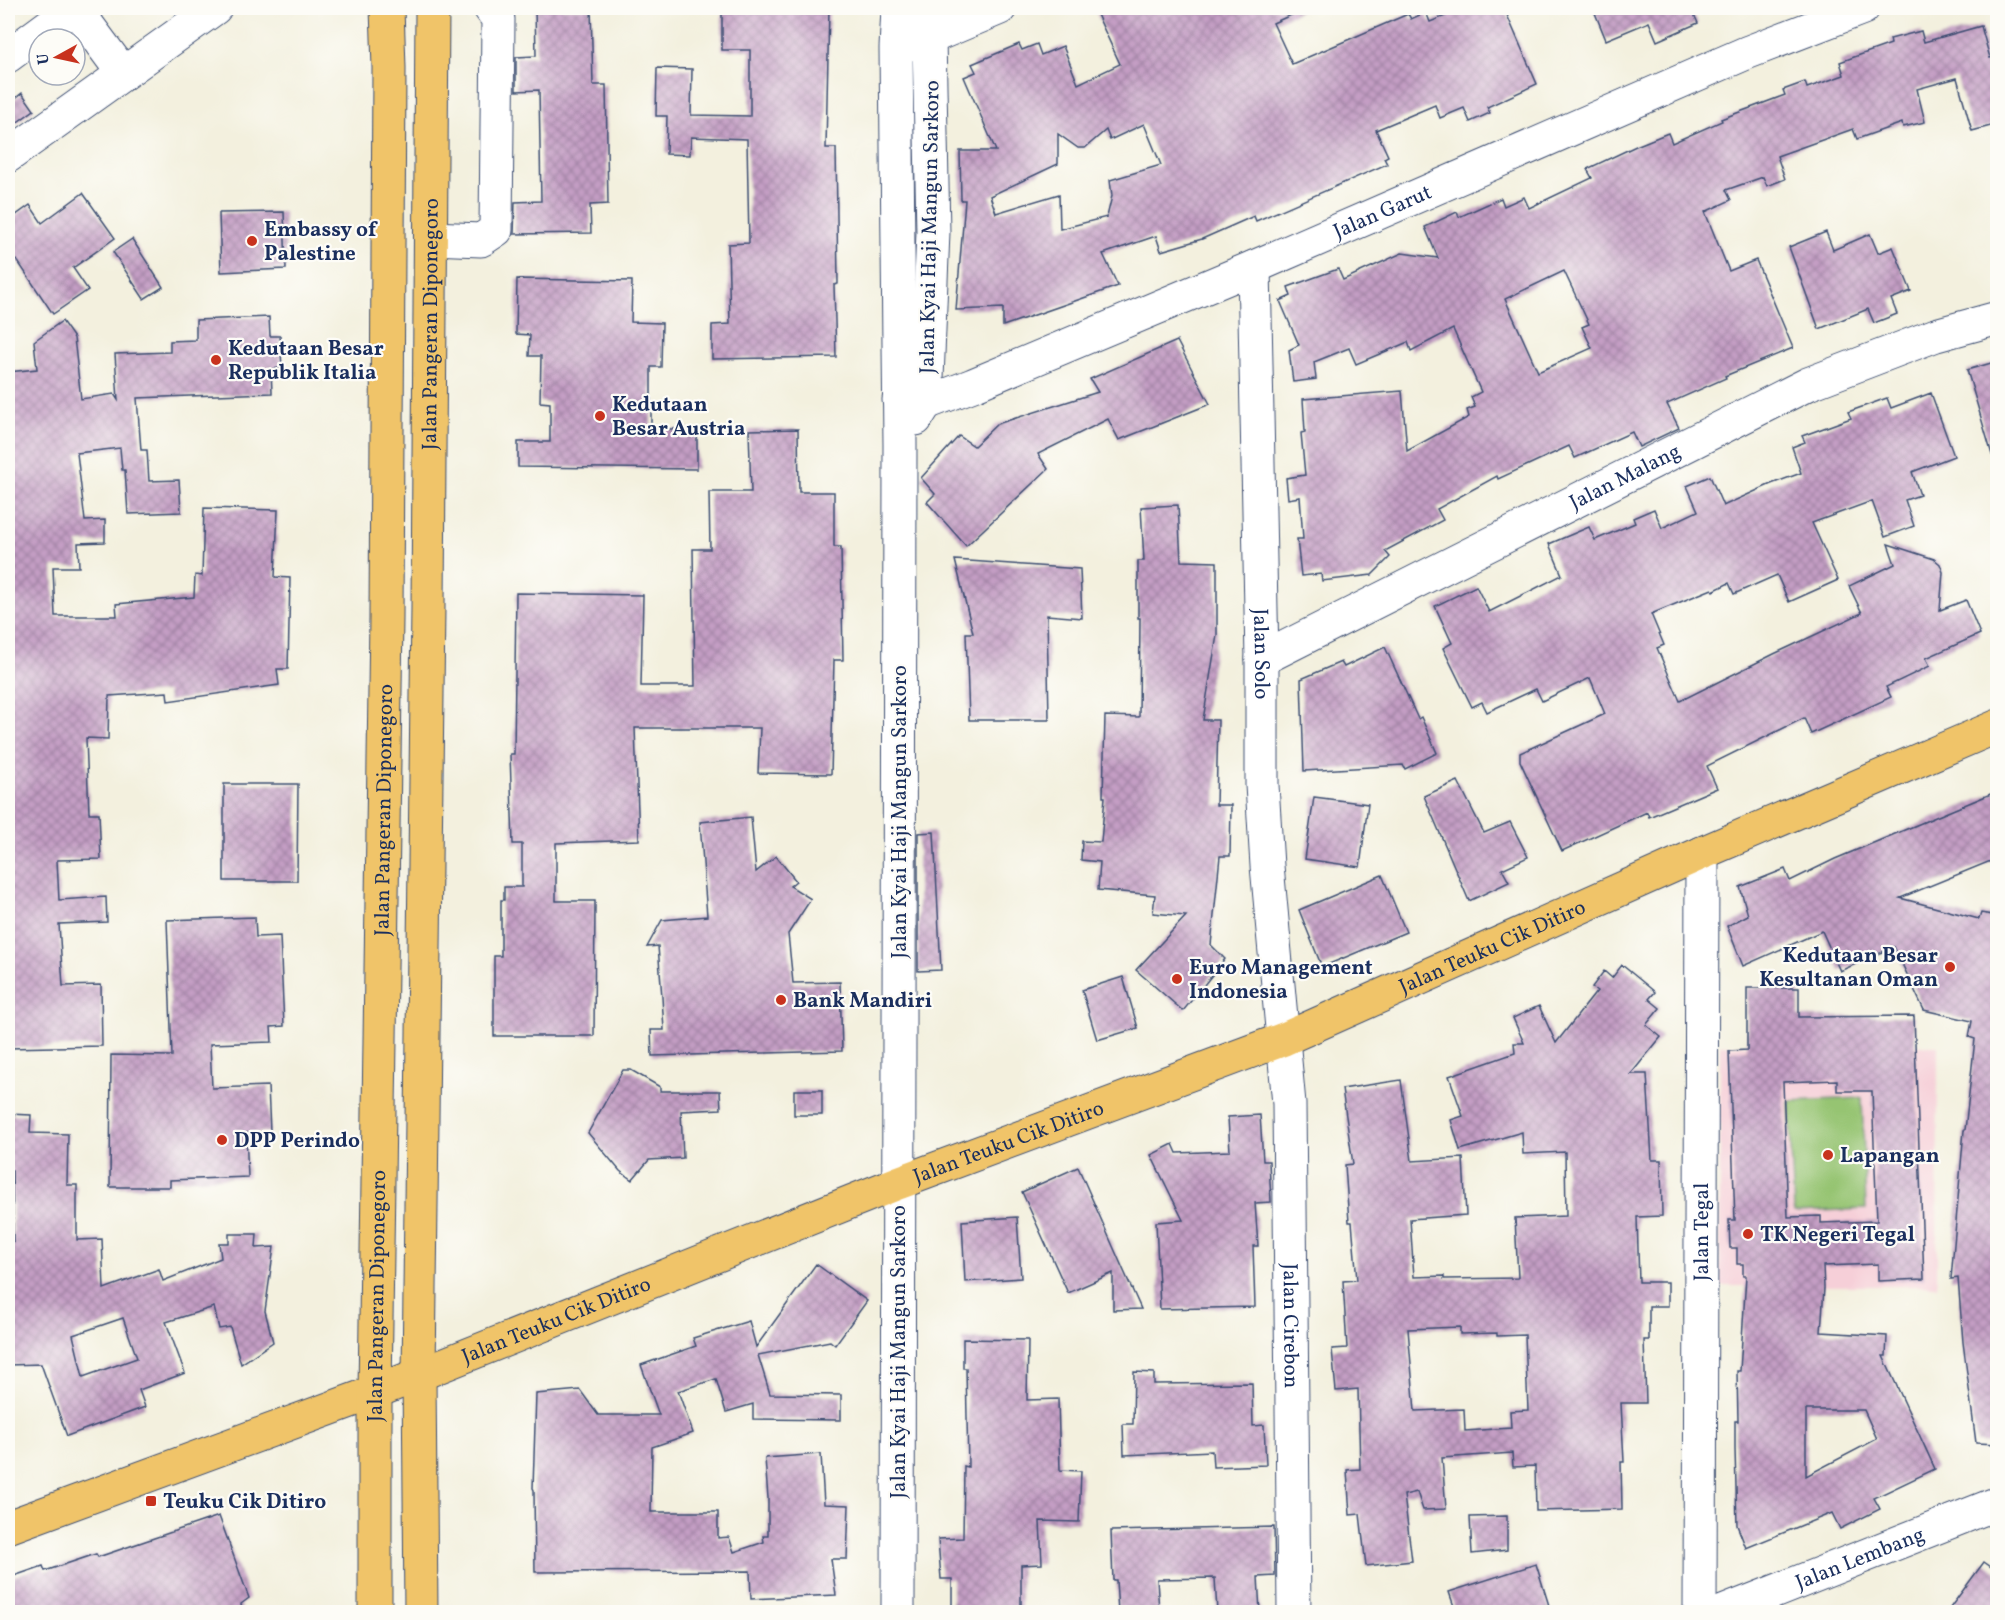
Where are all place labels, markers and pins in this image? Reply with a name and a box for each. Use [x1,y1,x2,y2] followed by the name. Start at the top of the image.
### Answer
[264,216,378,269] place label: Embassy of Palestine
[245,234,259,248] marker: Embassy of Palestine
[228,335,384,388] place label: Kedutaan Besar Republik Italia
[209,353,223,367] marker: Kedutaan Besar Republik Italia
[612,391,745,444] place label: Kedutaan Besar Austria
[593,409,607,423] marker: Kedutaan Besar Austria
[1759,942,1938,995] place label: Kedutaan Besar Kesultanan Oman
[1189,954,1373,1007] place label: Euro Management Indonesia
[1943,960,1957,974] marker: Kedutaan Besar Kesultanan Oman
[1170,972,1184,986] marker: Euro Management Indonesia
[793,987,932,1016] place label: Bank Mandiri
[774,993,788,1007] marker: Bank Mandiri
[234,1127,360,1156] place label: DPP Perindo
[215,1133,229,1147] marker: DPP Perindo
[1840,1142,1940,1171] place label: Lapangan
[1821,1148,1835,1162] marker: Lapangan
[1760,1221,1915,1250] place label: TK Negeri Tegal
[1741,1227,1755,1241] marker: TK Negeri Tegal
[163,1488,326,1517] place label: Teuku Cik Ditiro
[144,1494,158,1508] marker: Teuku Cik Ditiro

